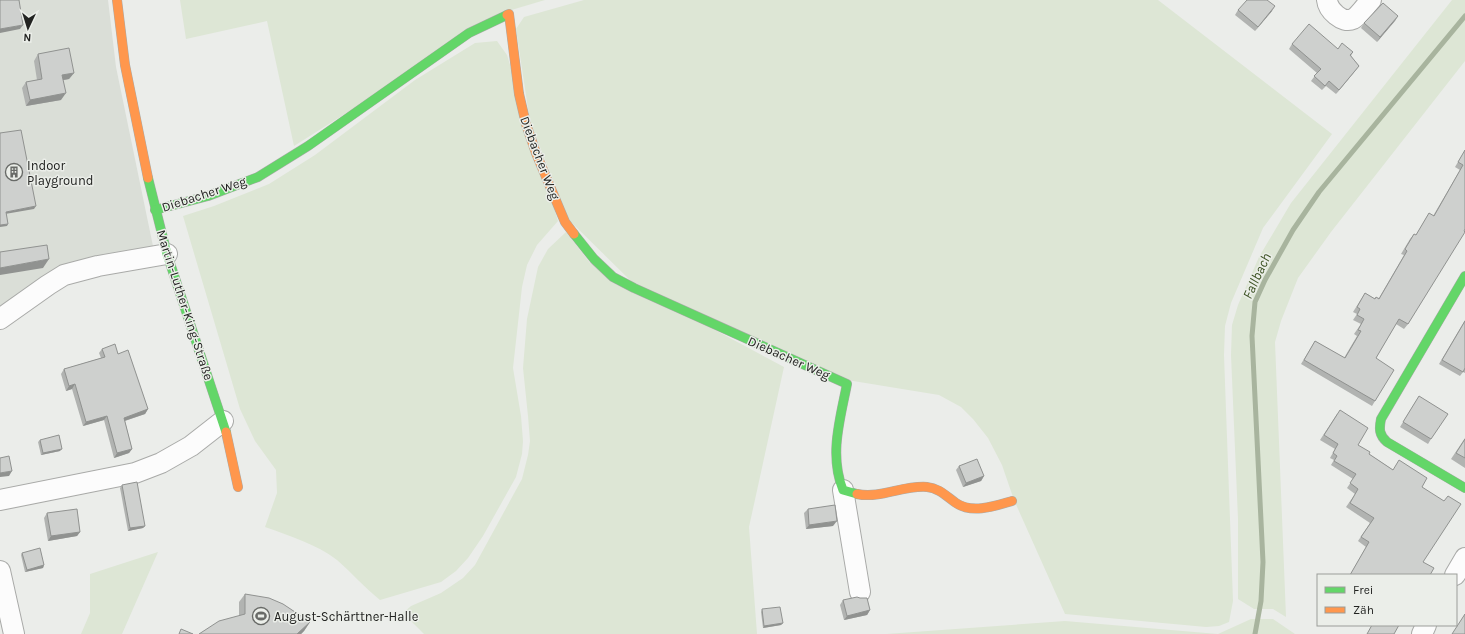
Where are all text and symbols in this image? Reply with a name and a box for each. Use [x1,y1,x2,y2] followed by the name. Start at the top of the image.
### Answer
[8,8,48,48] north arrow
[23,31,32,44] text: N
[517,114,563,202] street label: Diebacher Weg
[27,158,94,188] place label: Indoor Playground
[4,162,24,182] building icon: Indoor Playground
[160,173,249,215] street label: Diebacher Weg
[154,228,217,382] street label: Martin-Luther-King-Straße
[1239,250,1275,302] water label: Fallbach
[746,333,833,383] street label: Diebacher Weg
[1317,574,1457,626] legend
[1353,583,1373,597] text: Frei
[1353,603,1374,617] text: Zäh
[251,606,271,626] sports icon: August-Schärttner-Halle
[274,609,419,624] place label: August-Schärttner-Halle

